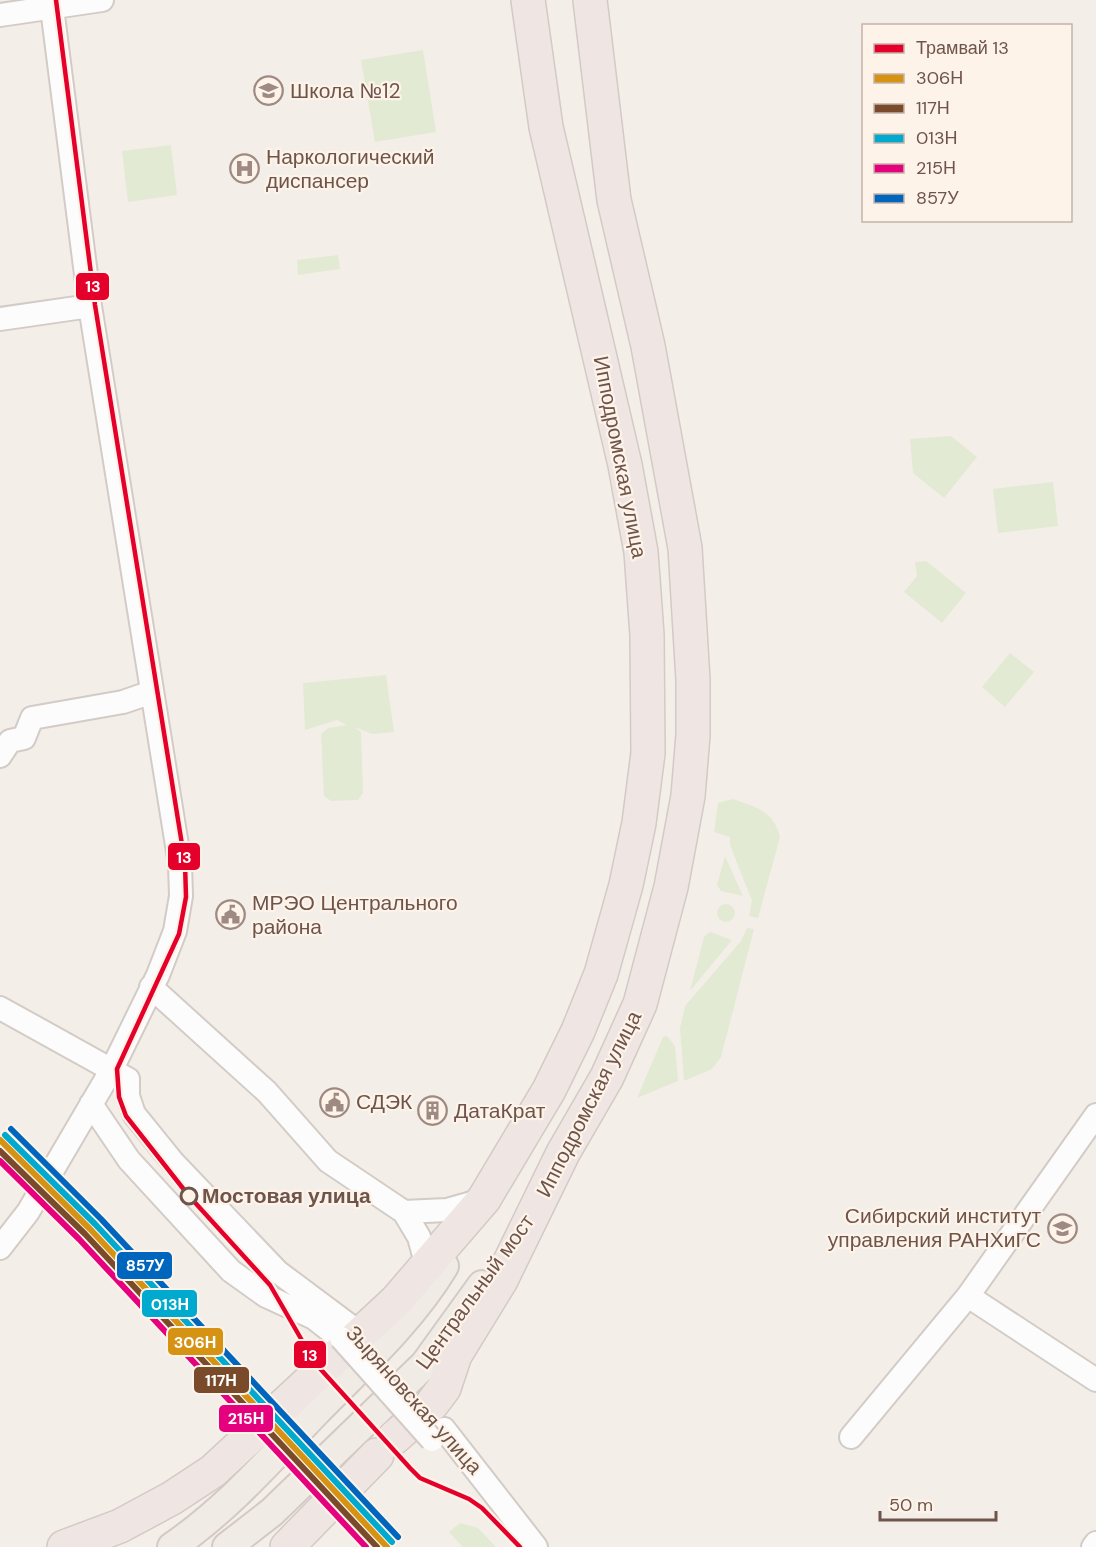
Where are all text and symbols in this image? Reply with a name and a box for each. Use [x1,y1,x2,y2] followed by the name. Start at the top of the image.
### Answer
[862,24,1072,222] legend
[916,36,1009,60] text: Трамвай 13
[916,66,963,90] text: 306Н
[253,75,285,107] school or university icon: Школа №12
[290,77,401,105] place label: Школа №12
[916,96,950,120] text: 117Н
[916,126,958,150] text: 013Н
[266,143,435,195] place label: Наркологический диспансер
[229,153,261,185] hospital icon: Наркологический диспансер
[916,156,956,180] text: 215Н
[916,186,959,210] text: 857У
[75,272,110,301] line badge: 13
[85,276,101,297] text: 13
[587,353,653,561] street label: Ипподромская улица
[167,842,201,871] line badge: 13
[176,847,192,868] text: 13
[252,889,458,941] place label: МРЭО Центрального района
[215,899,247,931] public building icon: МРЭО Центрального района
[530,1006,648,1202] street label: Ипподромская улица
[319,1086,351,1118] public building icon: СДЭК
[356,1088,413,1116] place label: СДЭК
[417,1095,449,1127] building icon: ДатаКрат
[454,1097,546,1125] place label: ДатаКрат
[202,1182,371,1210] place label: Мостовая улица
[180,1187,198,1205] marker: Мостовая улица
[828,1202,1041,1254] place label: Сибирский институт управления РАНХиГС
[409,1209,541,1375] street label: Центральный мост
[1046,1212,1078,1244] school or university icon: Сибирский институт управления РАНХиГС
[116,1251,173,1280] line badge: 857У
[126,1255,165,1276] text: 857У
[141,1289,198,1318] line badge: 013Н
[151,1294,189,1315] text: 013Н
[340,1320,489,1481] street label: Зыряновская улица
[167,1327,224,1356] line badge: 306Н
[174,1332,216,1353] text: 306Н
[293,1340,327,1369] line badge: 13
[302,1345,318,1366] text: 13
[193,1366,250,1394] line badge: 117Н
[205,1370,237,1391] text: 117Н
[218,1404,274,1433] line badge: 215Н
[228,1408,264,1429] text: 215Н
[880,1484,996,1522] scale bar
[889,1493,933,1517] text: 50 m

